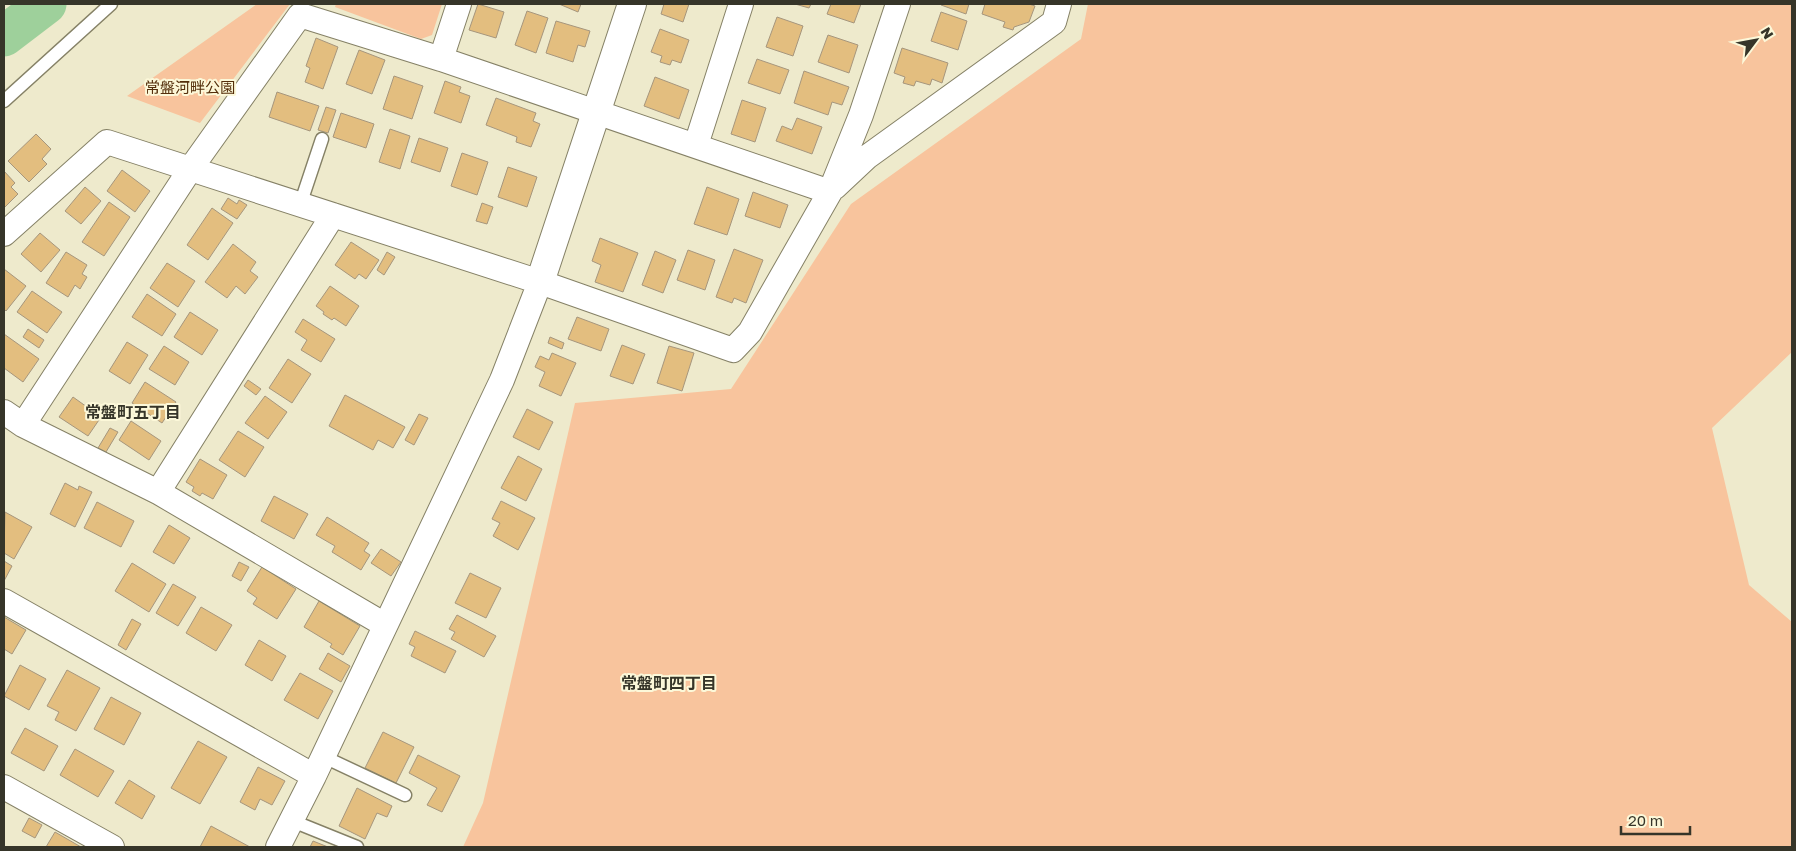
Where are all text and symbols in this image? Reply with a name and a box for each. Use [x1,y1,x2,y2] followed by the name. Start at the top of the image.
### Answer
[1731,15,1781,65] north arrow
[1757,24,1777,42] text: N
[145,78,235,96] park label: 常盤河畔公園
[85,402,181,422] district label: 常盤町五丁目
[621,673,717,693] district label: 常盤町四丁目
[1621,804,1690,836] scale bar
[1628,811,1663,829] text: 20 m

